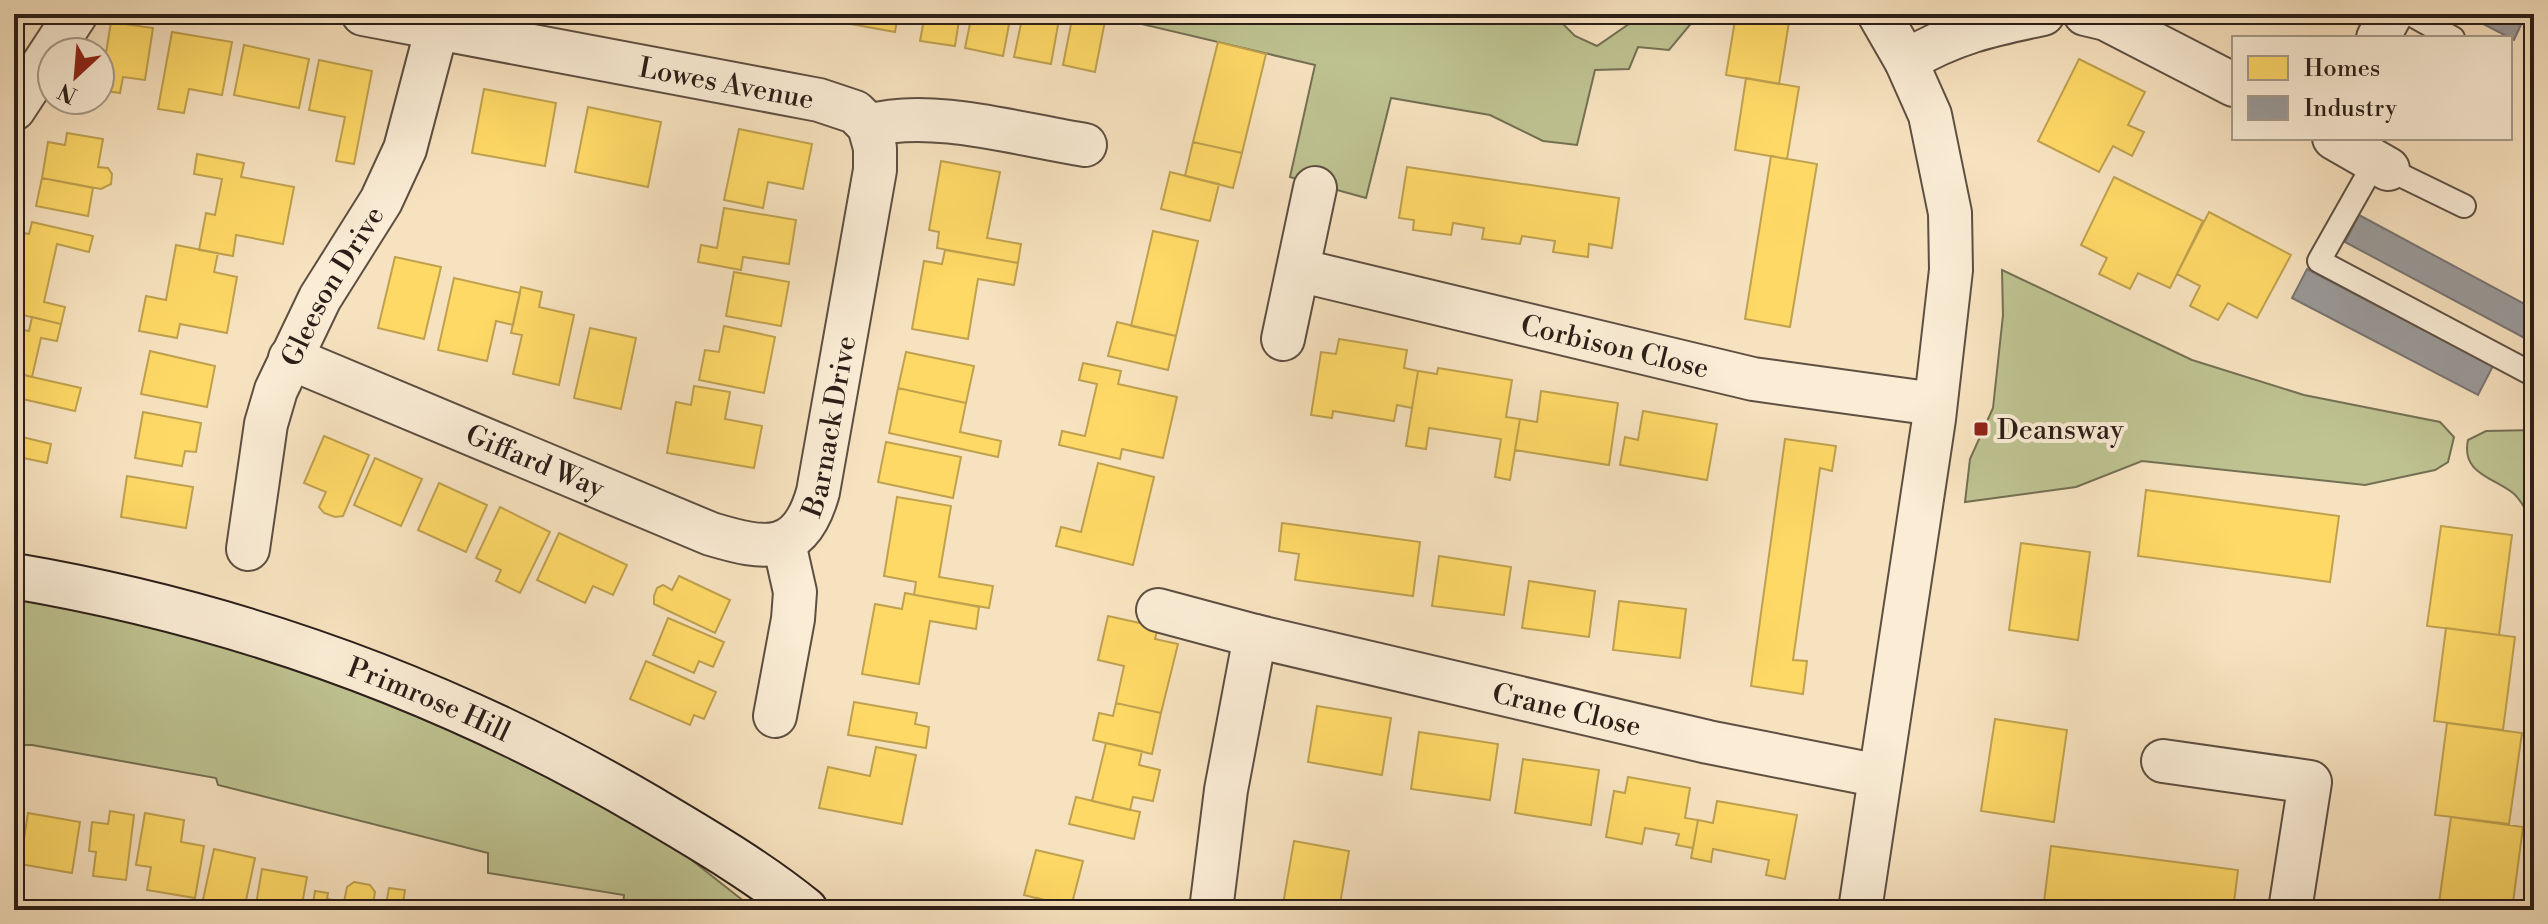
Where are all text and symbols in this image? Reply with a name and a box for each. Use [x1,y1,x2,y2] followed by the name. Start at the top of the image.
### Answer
[36,36,116,116] north arrow
[2232,36,2512,140] legend
[636,50,817,118] street label: Lowes Avenue
[2304,54,2380,84] text: Homes
[54,76,82,109] text: N
[2304,94,2397,124] text: Industry
[274,200,392,372] street label: Gleeson Drive
[1517,308,1712,387] street label: Corbison Close
[795,333,864,523] street label: Barnack Drive
[1997,413,2124,448] place label: Deansway
[460,418,610,507] street label: Giffard Way
[1972,420,1990,438] marker: Deansway
[342,650,516,750] street label: Primrose Hill
[1489,676,1644,745] street label: Crane Close

